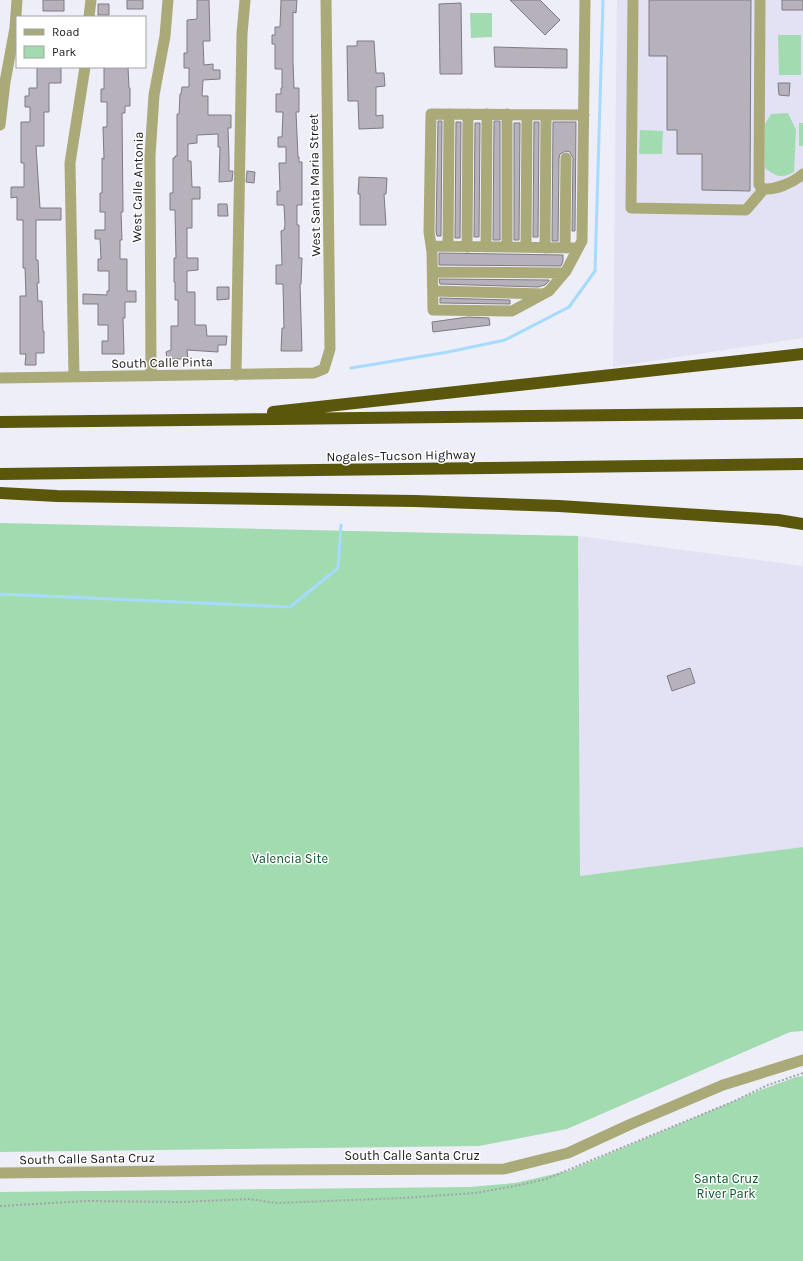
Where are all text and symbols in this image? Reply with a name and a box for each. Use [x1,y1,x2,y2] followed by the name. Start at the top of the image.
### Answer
[16,16,146,68] legend
[52,25,80,39] text: Road
[52,45,77,59] text: Park
[306,113,323,257] street label: West Santa Maria Street
[129,131,146,243] street label: West Calle Antonia
[111,354,213,371] street label: South Calle Pinta
[326,447,476,464] street label: Nogales–Tucson Highway
[252,851,328,866] park label: Valencia Site
[344,1148,480,1163] street label: South Calle Santa Cruz
[19,1150,155,1167] street label: South Calle Santa Cruz
[694,1171,758,1201] park label: Santa Cruz River Park

